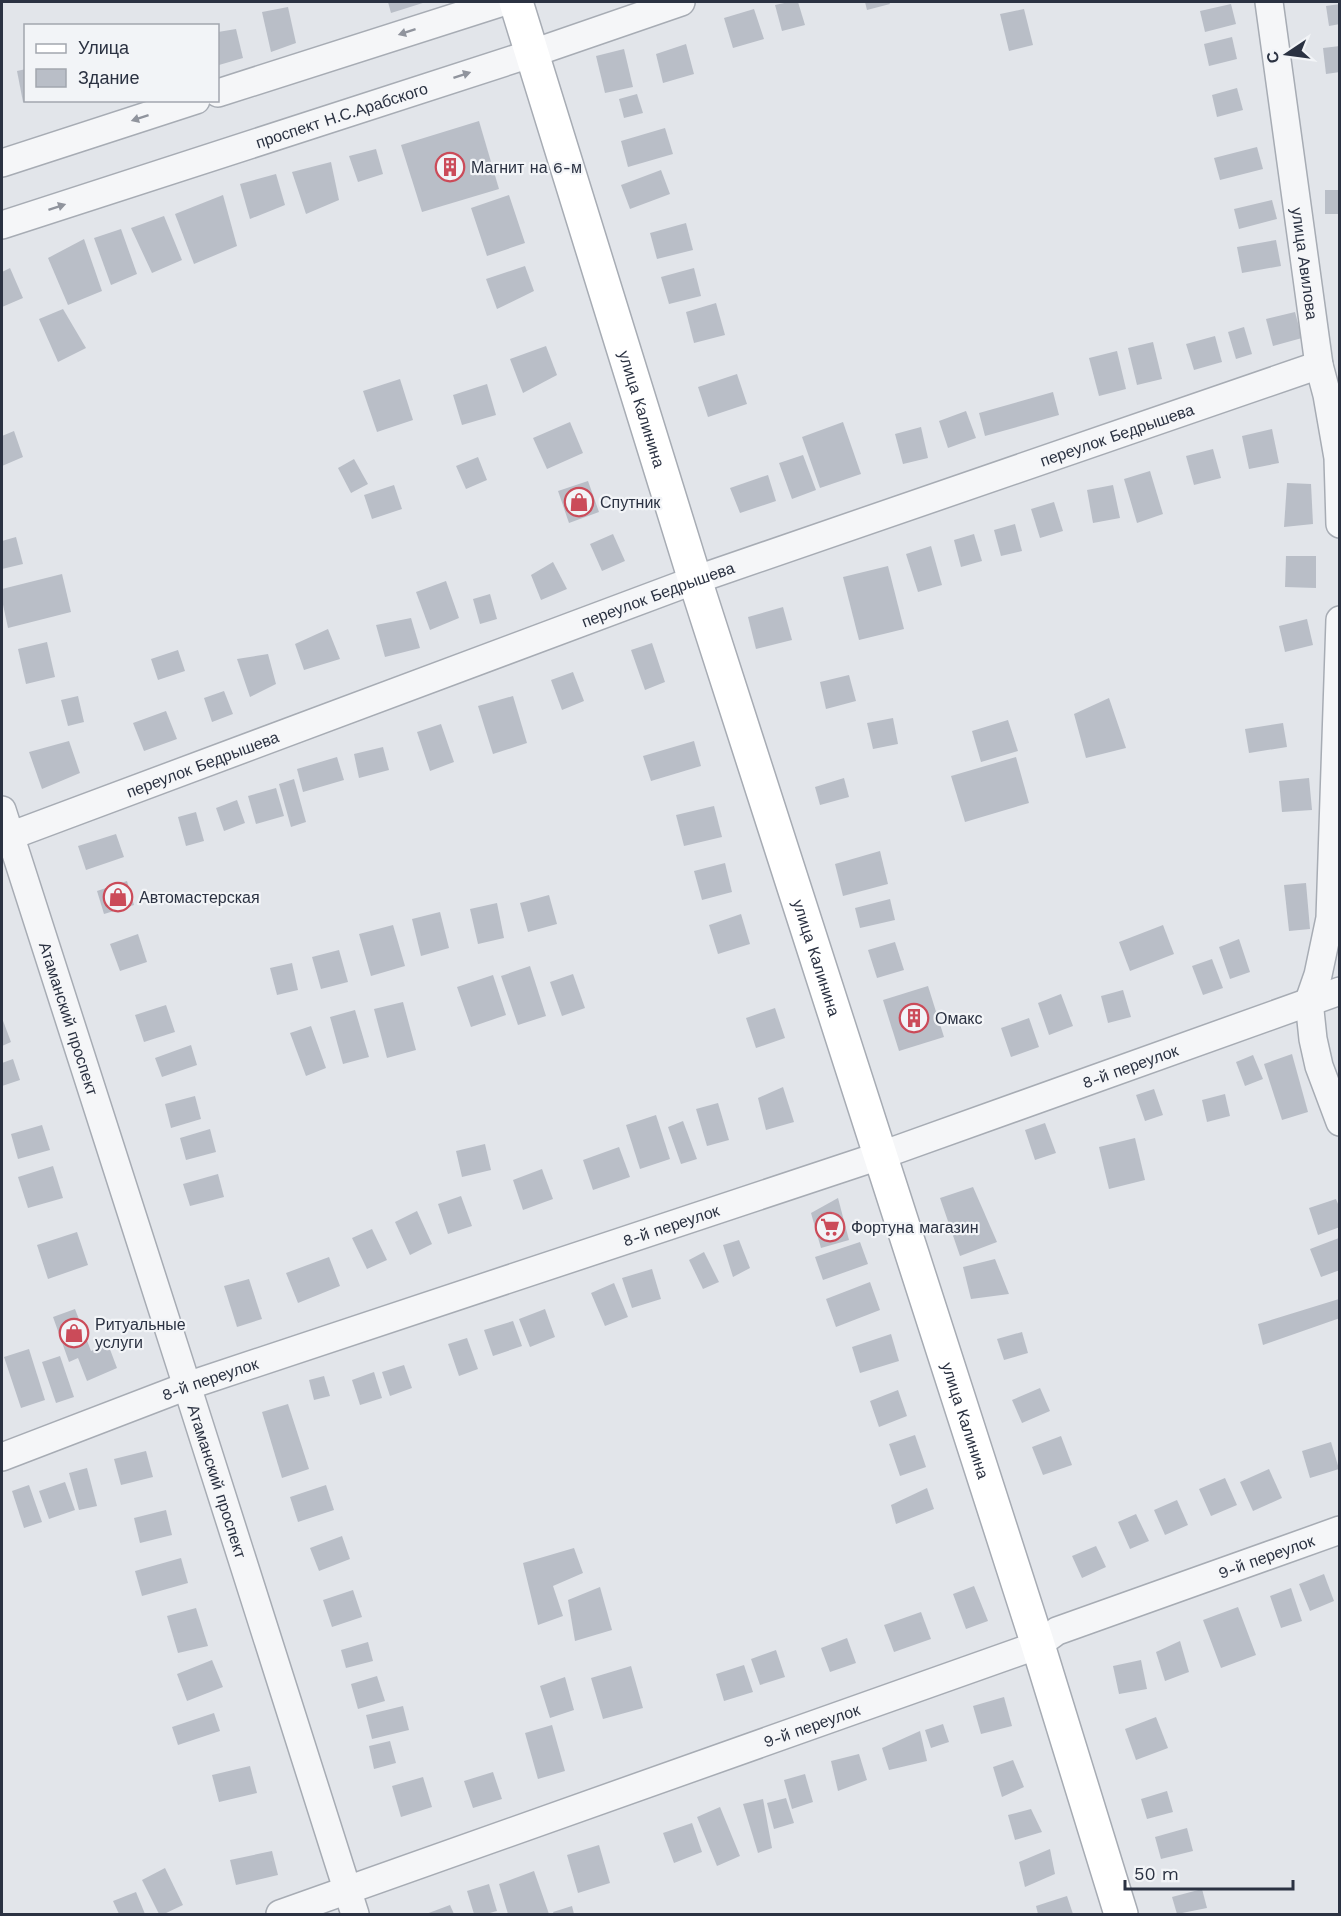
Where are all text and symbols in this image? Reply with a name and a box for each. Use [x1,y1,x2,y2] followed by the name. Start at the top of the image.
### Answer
[24,24,219,102] legend
[1257,24,1317,84] north arrow
[398,28,416,38] one-way arrow
[78,37,130,58] text: Улица
[1262,49,1283,65] text: С
[78,67,139,88] text: Здание
[453,70,471,80] one-way arrow
[253,78,430,152] street label: проспект Н.С.Арабского
[131,114,149,124] one-way arrow
[434,151,466,183] building icon: Магнит на 6-м
[471,158,582,177] place label: Магнит на 6-м
[48,202,66,211] one-way arrow
[1288,206,1322,321] street label: улица Авилова
[615,348,669,470] street label: улица Калинина
[1037,399,1196,470] street label: переулок Бедрышева
[563,486,595,518] shop icon: Спутник
[600,493,661,512] place label: Спутник
[579,558,737,631] street label: переулок Бедрышева
[123,727,282,801] street label: переулок Бедрышева
[102,881,134,913] shop icon: Автомастерская
[139,888,260,907] place label: Автомастерская
[789,897,844,1019] street label: улица Калинина
[35,939,103,1098] street label: Атаманский проспект
[898,1002,930,1034] building icon: Омакс
[935,1009,983,1028] place label: Омакс
[1079,1040,1182,1092] street label: 8-й переулок
[620,1200,723,1250] street label: 8-й переулок
[814,1211,846,1243] supermarket icon: Фортуна магазин
[851,1218,979,1237] place label: Фортуна магазин
[95,1315,186,1352] place label: Ритуальные услуги
[58,1317,90,1349] shop icon: Ритуальные услуги
[159,1353,261,1404] street label: 8-й переулок
[938,1360,993,1481] street label: улица Калинина
[184,1402,251,1561] street label: Атаманский проспект
[1216,1530,1318,1582] street label: 9-й переулок
[761,1699,863,1751] street label: 9-й переулок
[1125,1853,1293,1891] scale bar
[1134,1863,1179,1884] text: 50 m

